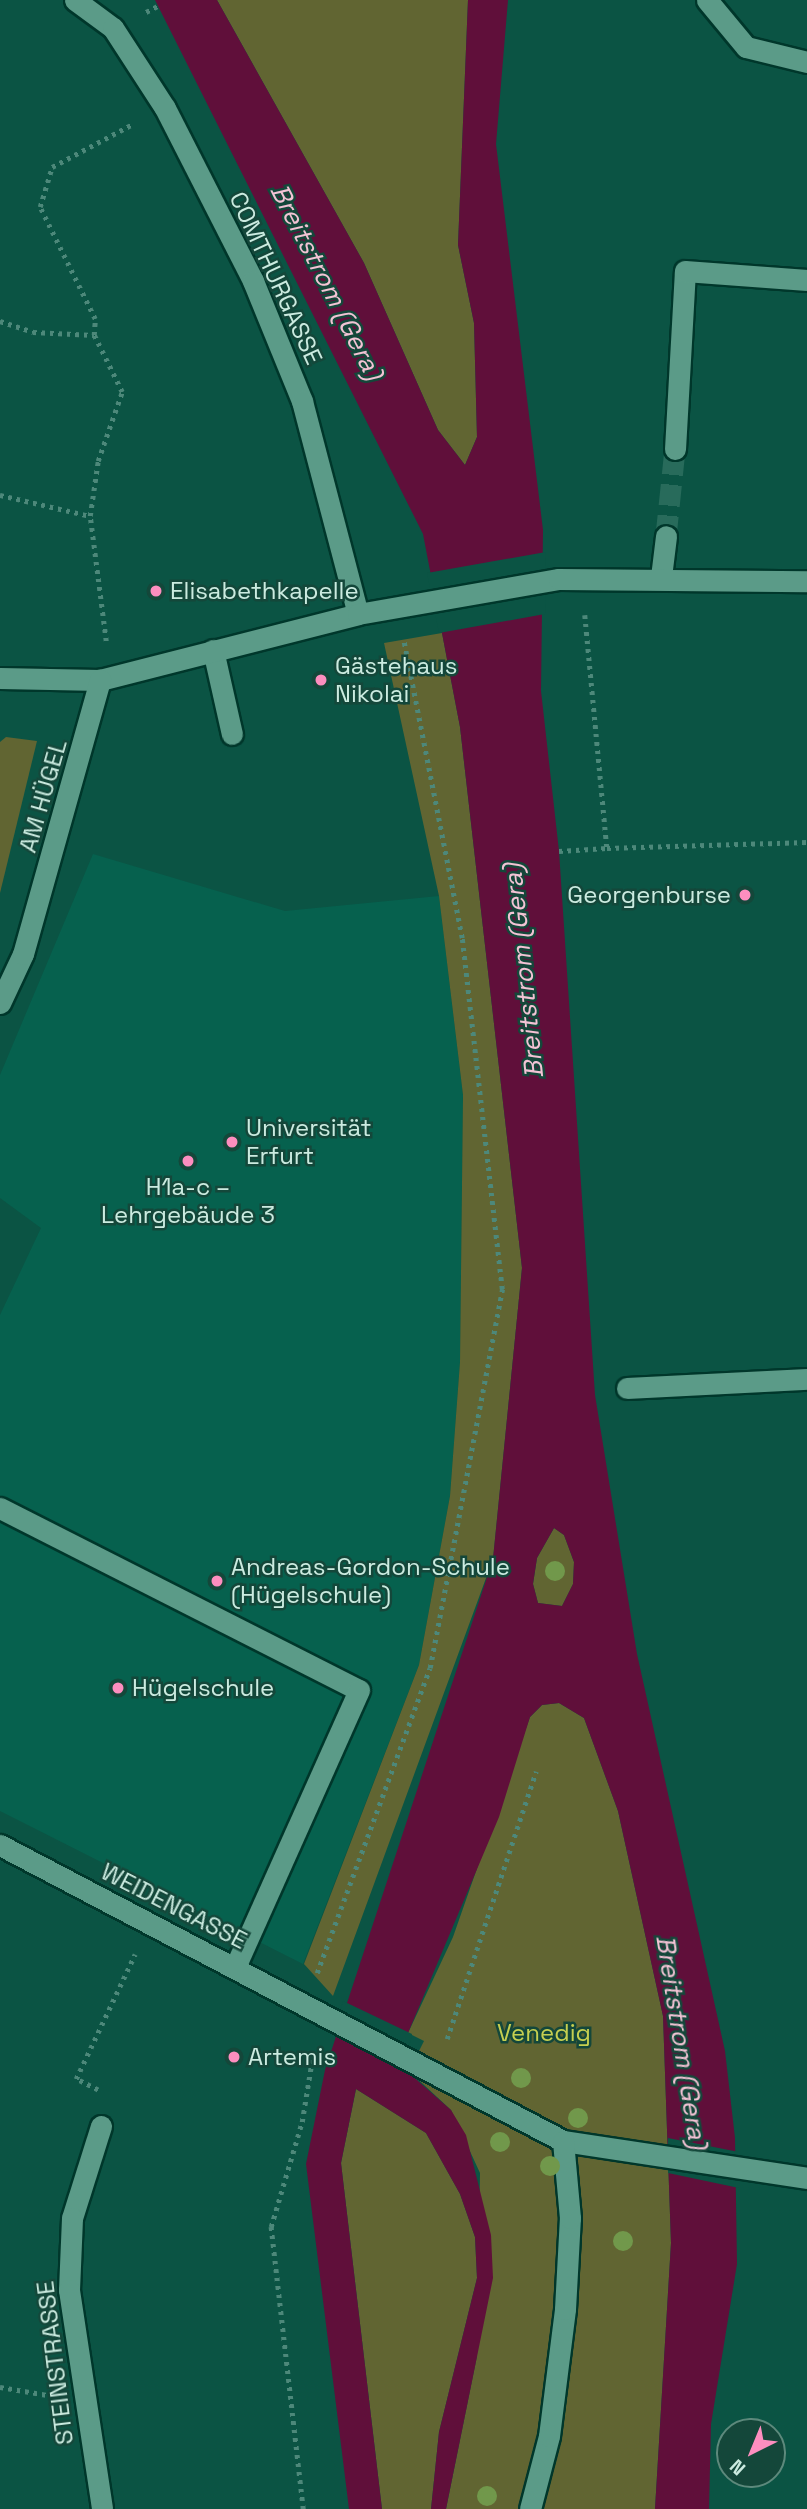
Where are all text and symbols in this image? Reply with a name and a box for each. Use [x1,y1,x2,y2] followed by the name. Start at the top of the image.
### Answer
[263,179,389,385] water label: Breitstrom (Gera)
[223,187,329,369] street label: COMTHURGASSE
[170,577,359,605] place label: Elisabethkapelle
[148,583,164,599] marker: Elisabethkapelle
[335,652,457,708] place label: Gästehaus Nikolai
[313,672,329,688] marker: Gästehaus Nikolai
[13,736,73,856] street label: AM HÜGEL
[497,862,551,1080] water label: Breitstrom (Gera)
[567,881,731,909] place label: Georgenburse
[737,887,753,903] marker: Georgenburse
[246,1114,372,1170] place label: Universität Erfurt
[224,1134,240,1150] marker: Universität Erfurt
[180,1153,196,1169] marker: H1a-c – Lehrgebäude 3
[101,1173,275,1229] place label: H1a-c – Lehrgebäude 3
[231,1553,510,1609] place label: Andreas-Gordon-Schule (Hügelschule)
[209,1573,225,1589] marker: Andreas-Gordon-Schule (Hügelschule)
[132,1674,274,1702] place label: Hügelschule
[110,1680,126,1696] marker: Hügelschule
[96,1857,252,1955] street label: WEIDENGASSE
[649,1933,713,2151] water label: Breitstrom (Gera)
[497,2019,591,2047] park label: Venedig
[248,2043,336,2071] place label: Artemis
[226,2049,242,2065] marker: Artemis
[31,2280,79,2446] street label: STEINSTRASSE
[716,2418,786,2488] north arrow
[725,2454,751,2481] text: N

